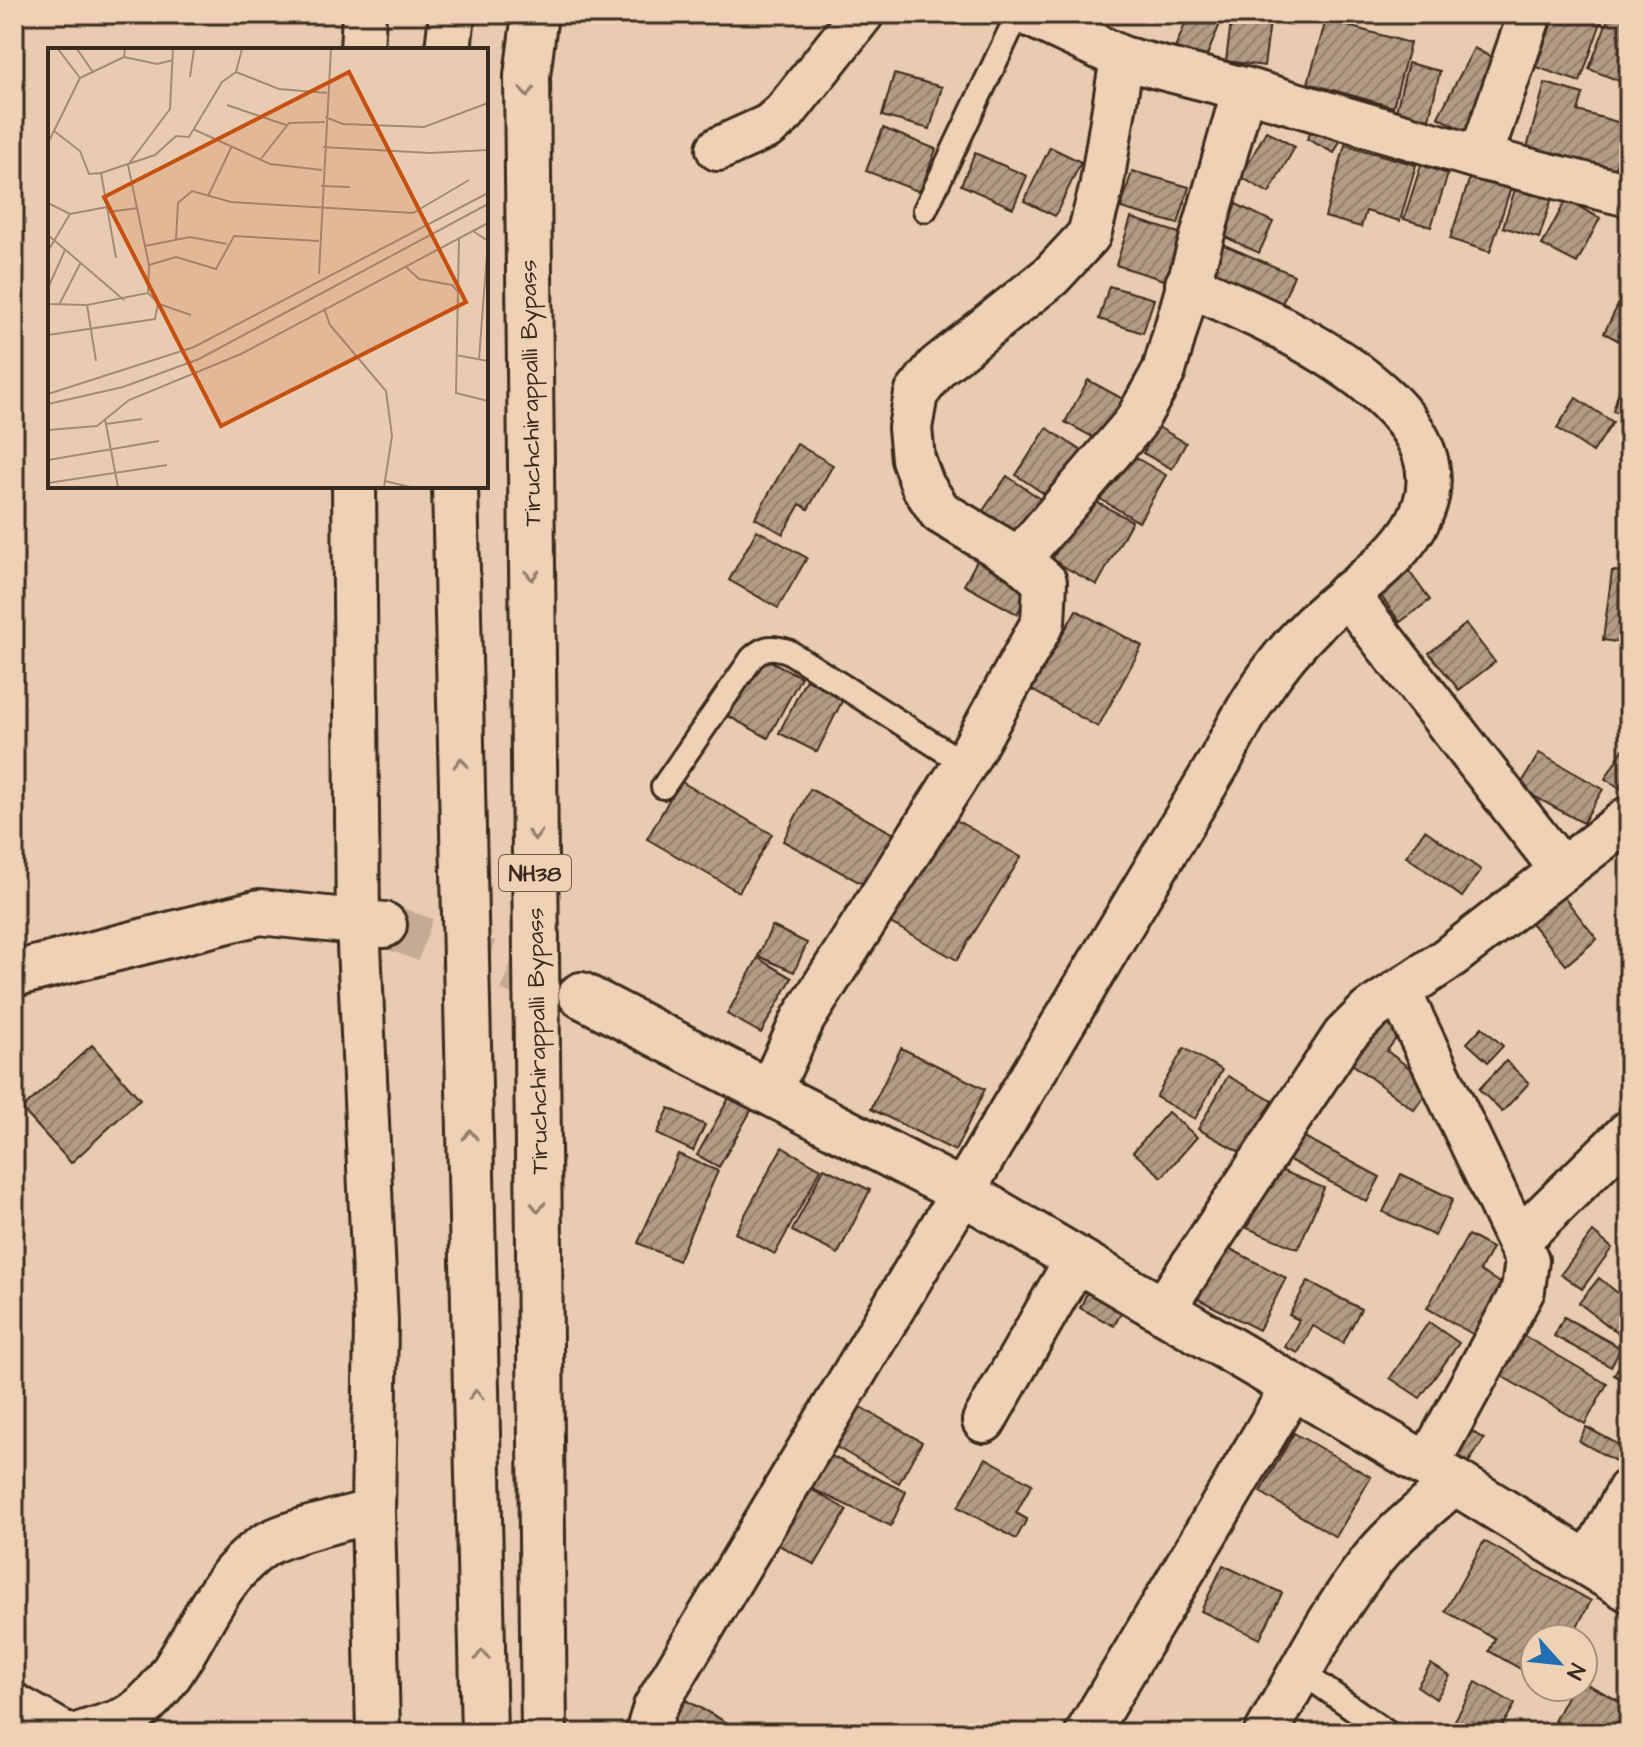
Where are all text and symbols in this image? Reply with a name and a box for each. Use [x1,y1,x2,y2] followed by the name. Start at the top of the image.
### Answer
[48,48,488,488] inset map
[518,86,536,99] one-way arrow
[512,259,551,527] street label: Tiruchchirappalli Bypass
[523,569,541,582] one-way arrow
[453,756,470,769] one-way arrow
[526,829,544,842] one-way arrow
[499,855,571,891] road number: NH38
[519,907,558,1175] street label: Tiruchchirappalli Bypass
[461,1128,479,1141] one-way arrow
[530,1201,547,1214] one-way arrow
[467,1388,485,1401] one-way arrow
[1519,1623,1599,1703] north arrow
[473,1648,491,1661] one-way arrow
[1558,1658,1592,1685] text: N

